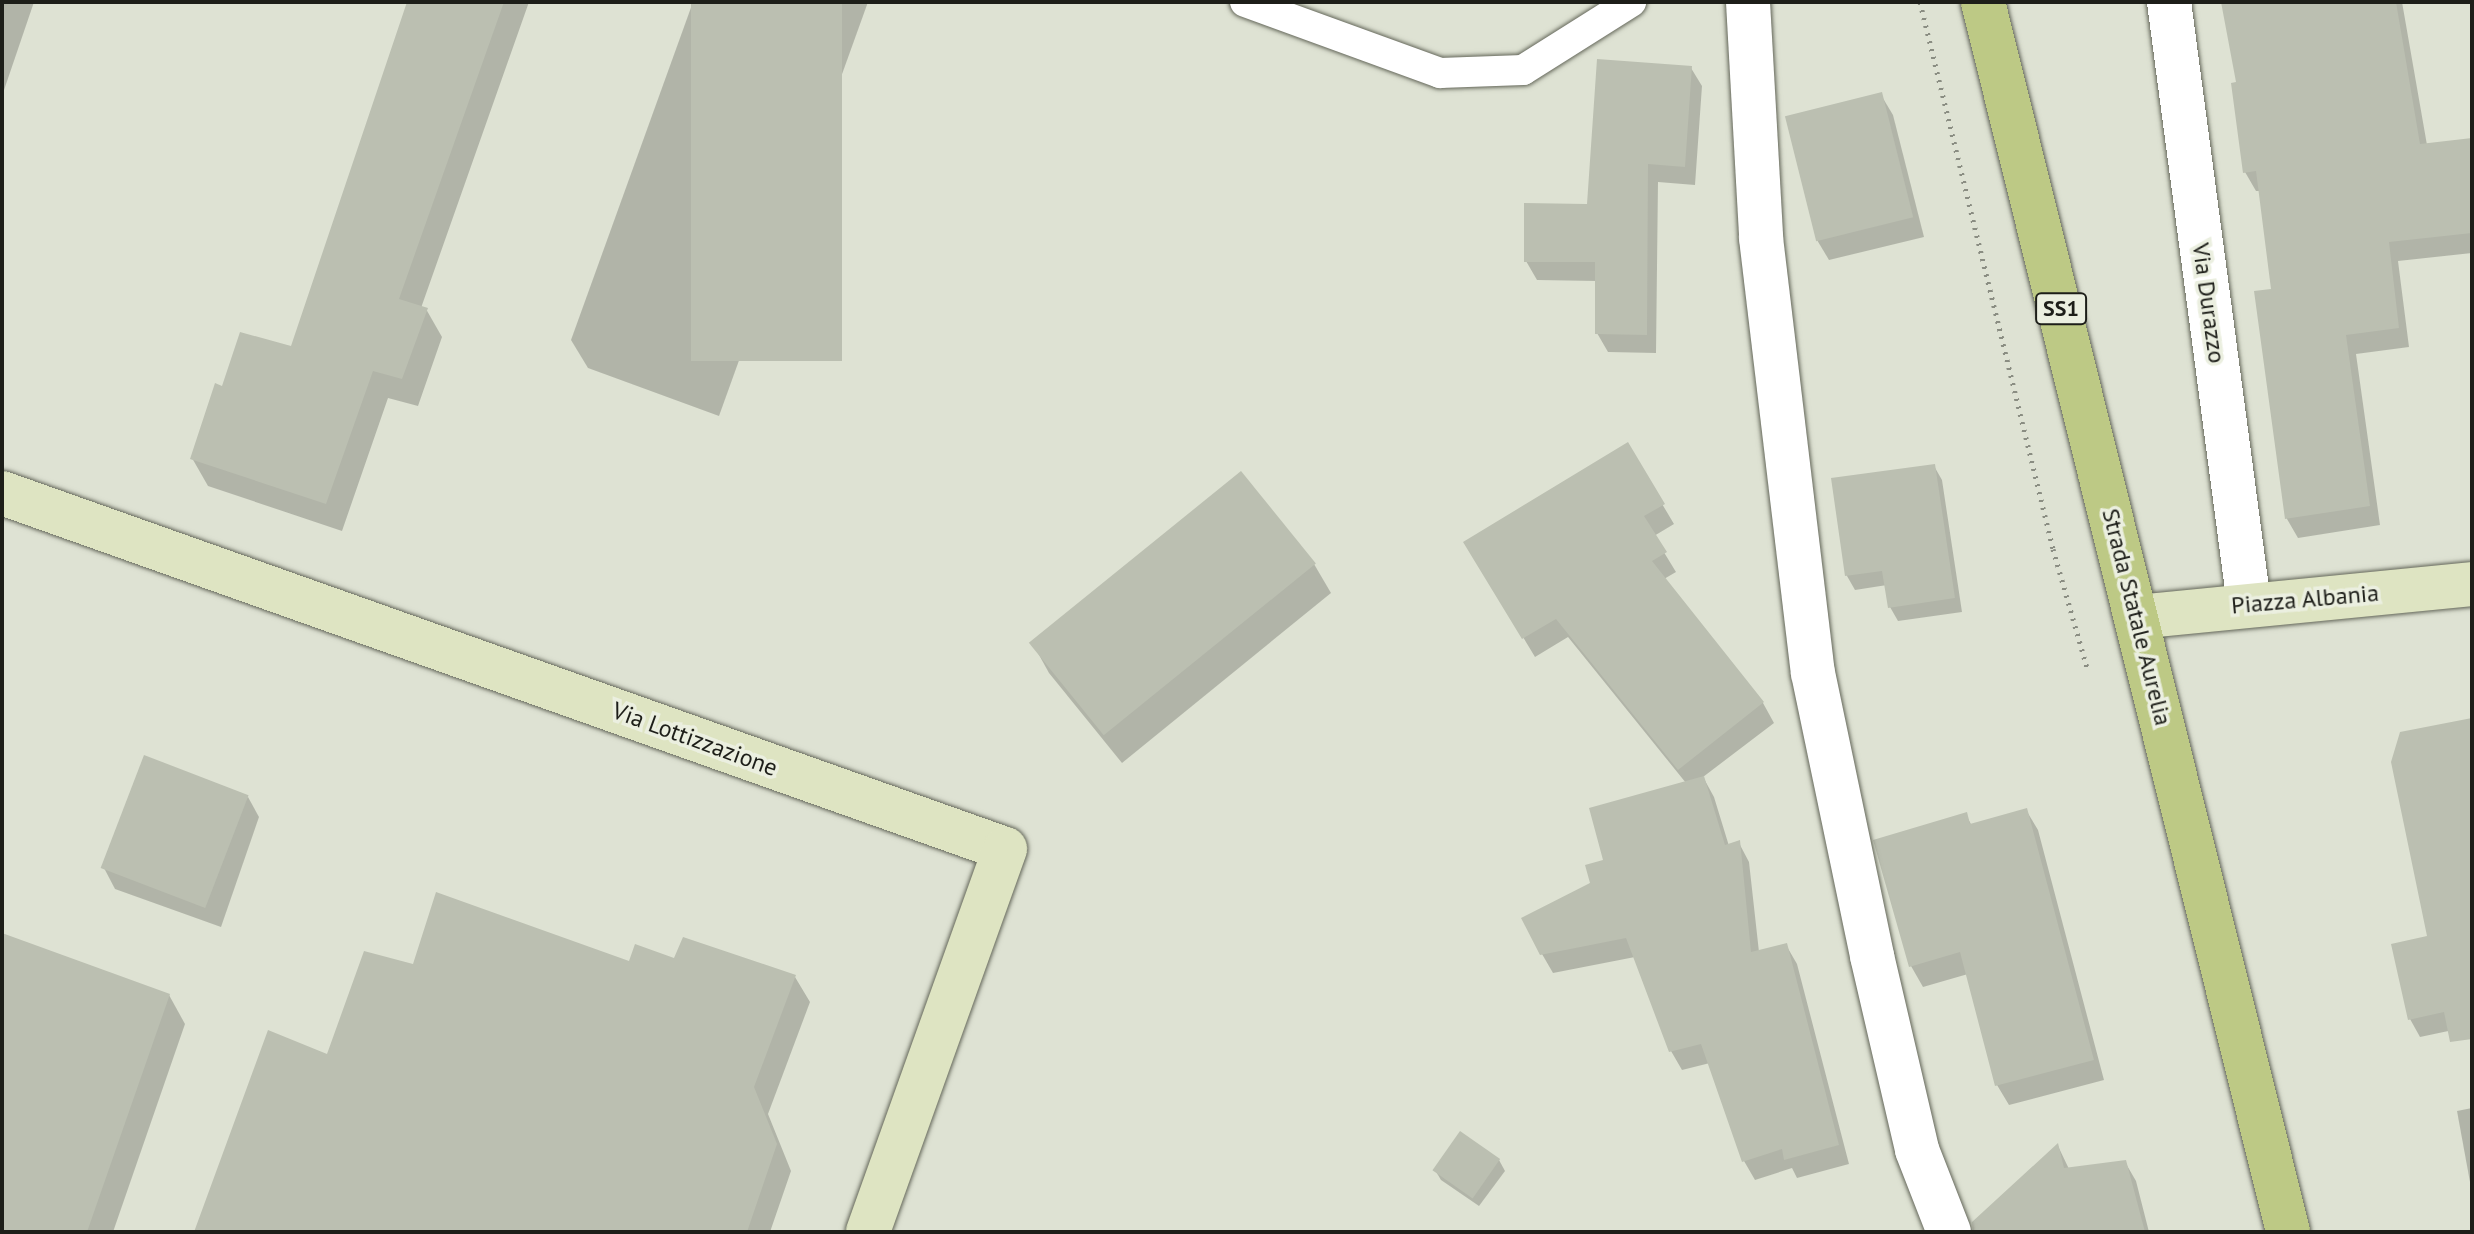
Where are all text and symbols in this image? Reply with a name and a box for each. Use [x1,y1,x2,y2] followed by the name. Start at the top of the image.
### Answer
[2186,241,2232,365] street label: Via Durazzo
[2035,291,2087,327] road number: SS1
[2096,505,2178,729] street label: Strada Statale Aurelia
[2230,578,2380,620] street label: Piazza Albania
[608,696,782,782] street label: Via Lottizzazione

